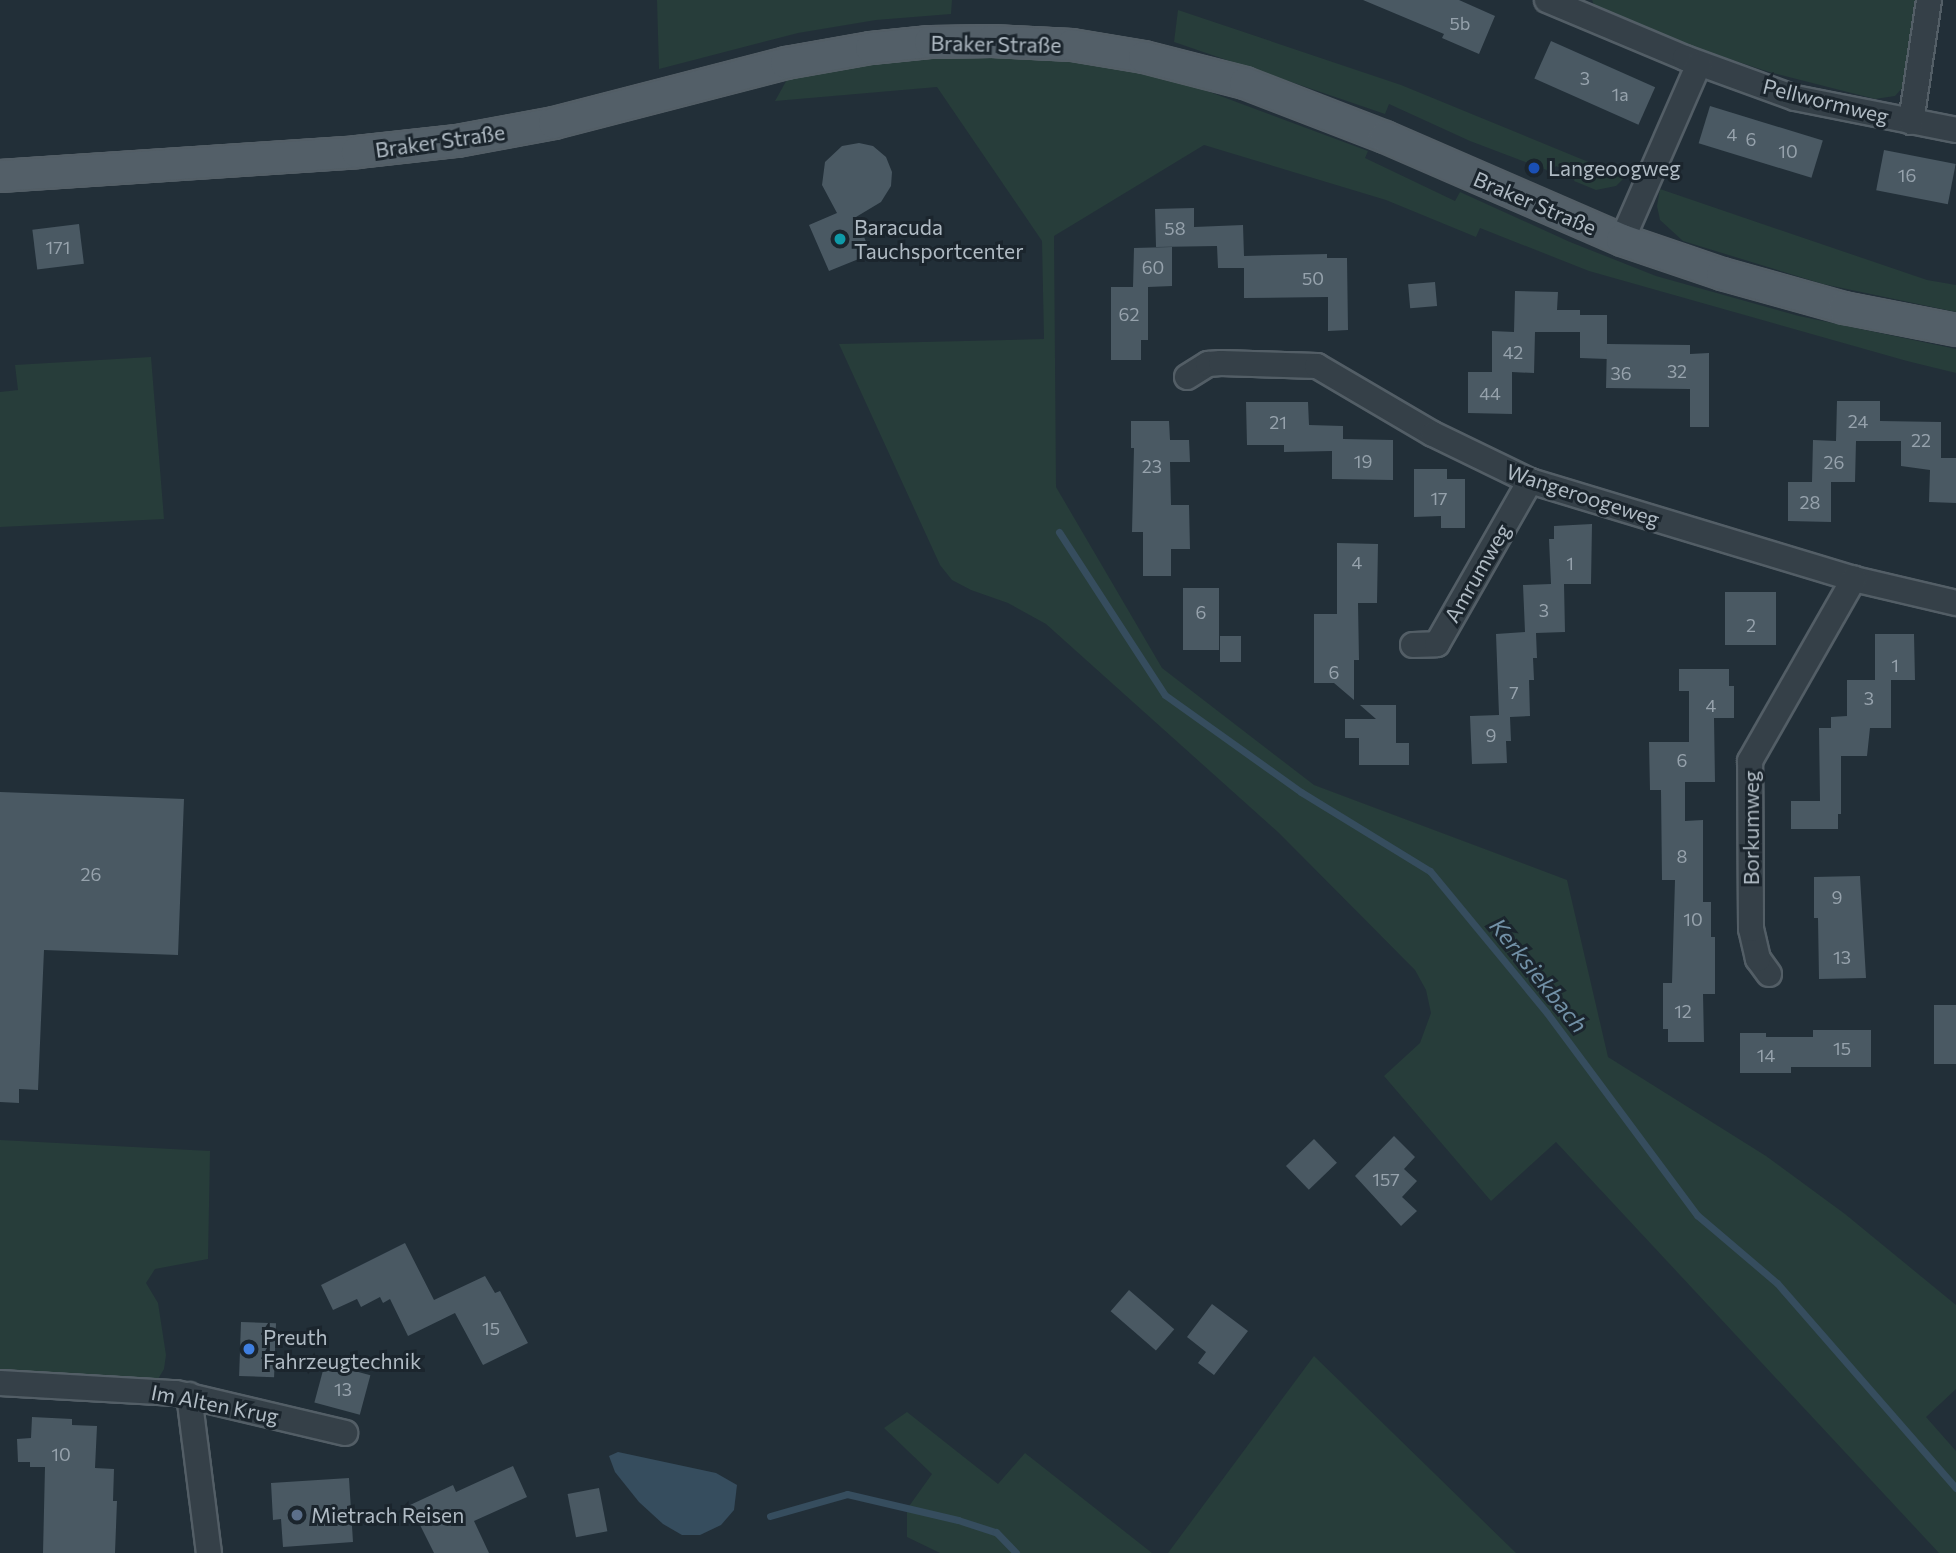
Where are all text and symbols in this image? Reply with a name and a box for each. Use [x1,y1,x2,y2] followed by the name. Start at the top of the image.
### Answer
[1450,12,1470,34] house number: 5b
[930,30,1062,58] street label: Braker Straße
[1580,67,1590,89] house number: 3
[1760,73,1892,129] street label: Pellwormweg
[1611,83,1629,105] house number: 1a
[373,119,507,163] street label: Braker Straße
[1727,123,1737,145] house number: 4
[1746,128,1756,150] house number: 6
[1778,140,1798,162] house number: 10
[1548,155,1681,181] place label: Langeoogweg
[1526,160,1542,176] marker: Langeoogweg
[1898,164,1916,186] house number: 16
[1470,166,1600,240] street label: Braker Straße
[854,214,1024,264] place label: Baracuda Tauchsportcenter
[1164,217,1186,239] house number: 58
[832,231,848,247] marker: Baracuda Tauchsportcenter
[46,236,70,258] house number: 171
[1142,256,1164,278] house number: 60
[1302,267,1324,289] house number: 50
[1119,303,1139,325] house number: 62
[1503,341,1523,363] house number: 42
[1667,360,1687,382] house number: 32
[1610,362,1632,384] house number: 36
[1479,382,1501,404] house number: 44
[1848,410,1868,432] house number: 24
[1269,411,1287,433] house number: 21
[1911,429,1931,451] house number: 22
[1354,450,1372,472] house number: 19
[1824,451,1844,473] house number: 26
[1142,455,1162,477] house number: 23
[1503,458,1663,532] street label: Wangeroogeweg
[1430,487,1448,509] house number: 17
[1800,491,1820,513] house number: 28
[1439,519,1515,627] street label: Amrumweg
[1352,551,1362,573] house number: 4
[1566,552,1574,574] house number: 1
[1539,599,1549,621] house number: 3
[1196,601,1206,623] house number: 6
[1746,614,1756,636] house number: 2
[1891,654,1899,676] house number: 1
[1329,661,1339,683] house number: 6
[1509,681,1519,703] house number: 7
[1864,687,1874,709] house number: 3
[1706,694,1716,716] house number: 4
[1486,724,1496,746] house number: 9
[1677,749,1687,771] house number: 6
[1738,771,1764,885] street label: Borkumweg
[1677,845,1687,867] house number: 8
[81,863,101,885] house number: 26
[1832,886,1842,908] house number: 9
[1683,908,1703,930] house number: 10
[1484,912,1594,1038] water label: Kerksiekbach
[1833,946,1851,968] house number: 13
[1674,1000,1692,1022] house number: 12
[1833,1037,1851,1059] house number: 15
[1757,1044,1775,1066] house number: 14
[1372,1168,1400,1190] house number: 157
[482,1317,500,1339] house number: 15
[263,1324,421,1374] place label: Preuth Fahrzeugtechnik
[241,1341,257,1357] marker: Preuth Fahrzeugtechnik
[334,1378,352,1400] house number: 13
[149,1379,281,1429] street label: Im Alten Krug
[51,1443,71,1465] house number: 10
[311,1502,464,1528] place label: Mietrach Reisen
[289,1507,305,1523] marker: Mietrach Reisen

